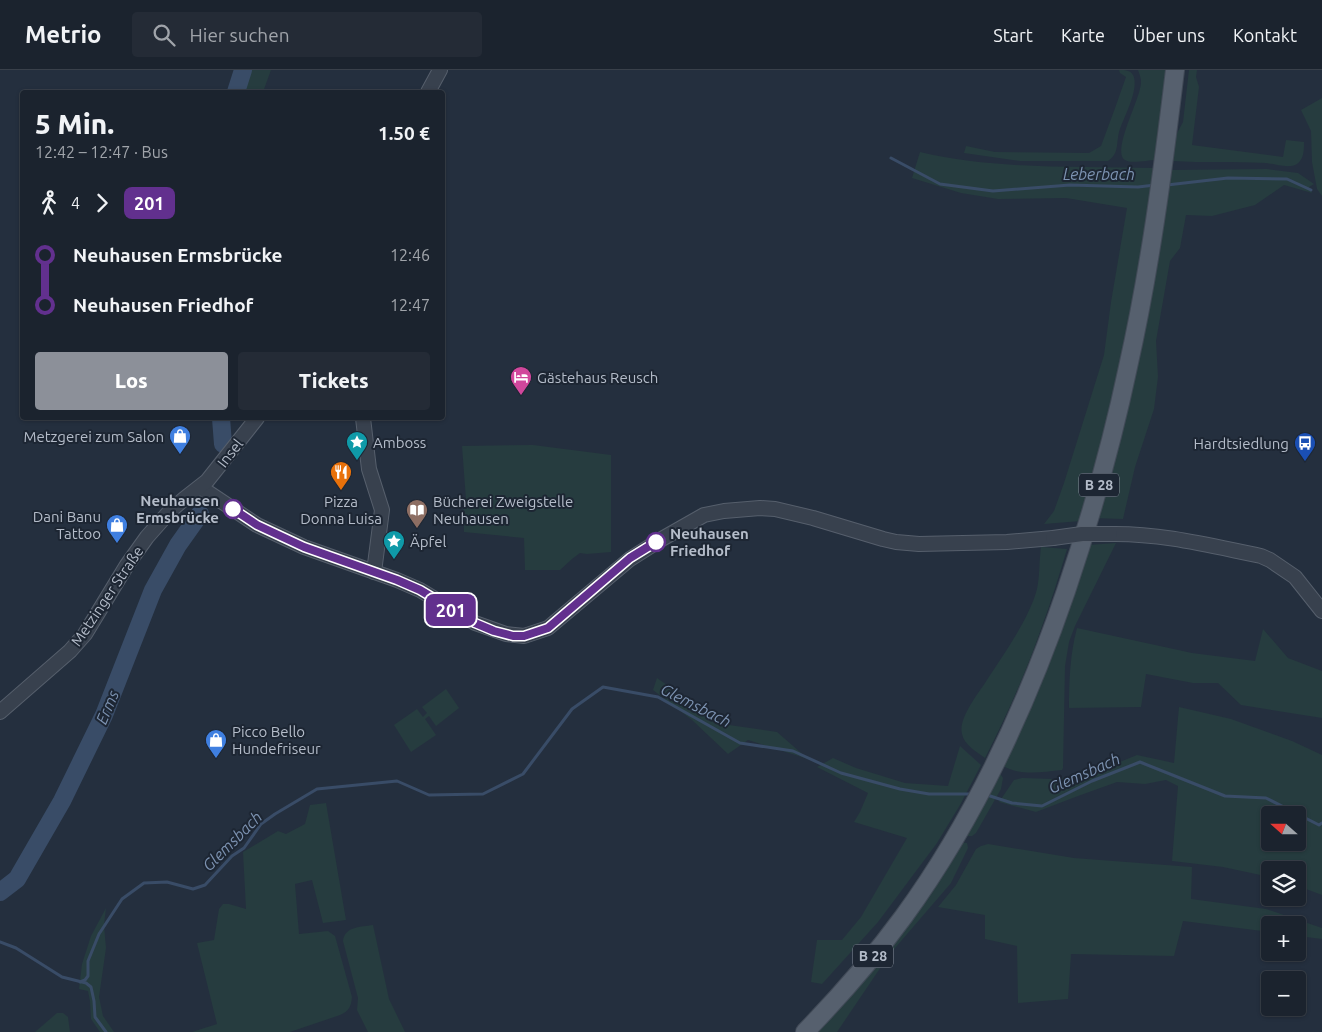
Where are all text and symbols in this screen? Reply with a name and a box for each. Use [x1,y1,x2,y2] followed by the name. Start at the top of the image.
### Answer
[132,12,482,57] search box
[25,21,102,48] text: Metrio
[150,21,178,49] icon: search
[190,24,290,46] text: Hier suchen
[993,25,1033,45] text: Start
[1061,25,1105,45] text: Karte
[1133,25,1205,45] text: Über uns
[1233,25,1297,45] text: Kontakt
[35,108,114,139] text: 5 Min.
[378,122,430,144] text: 1.50 €
[35,143,168,161] text: 12:42 – 12:47 · Bus
[1063,165,1135,183] water label: Leberbach
[35,189,63,217] icon: walk
[88,189,116,217] icon: forward
[134,193,165,213] text: 201
[71,194,80,212] text: 4
[73,244,282,266] text: Neuhausen Ermsbrücke
[390,246,430,264] text: 12:46
[73,294,253,316] text: Neuhausen Friedhof
[390,296,430,314] text: 12:47
[35,352,228,410] button: Los
[238,352,430,410] button: Tickets
[509,365,533,396] hotel icon: Gästehaus Reusch
[537,369,658,386] place label: Gästehaus Reusch
[168,424,192,455] shop icon: Metzgerei zum Salon
[23,428,164,445] place label: Metzgerei zum Salon
[345,430,369,461] place icon: Amboss
[1293,431,1317,462] bus stop icon: Hardtsiedlung
[373,434,426,451] place label: Amboss
[214,435,246,471] street label: Insel
[1194,435,1289,452] place label: Hardtsiedlung
[329,460,353,491] restaurant icon: Pizza Donna Luisa
[1079,474,1119,496] road number: B 28
[136,492,219,526] place label: Neuhausen Ermsbrücke
[300,493,382,527] place label: Pizza Donna Luisa
[433,493,573,527] place label: Bücherei Zweigstelle Neuhausen
[405,498,429,529] library icon: Bücherei Zweigstelle Neuhausen
[223,499,243,519] marker: Neuhausen Ermsbrücke
[33,508,101,542] place label: Dani Banu Tattoo
[105,513,129,544] shop icon: Dani Banu Tattoo
[670,525,749,559] place label: Neuhausen Friedhof
[382,529,406,560] place icon: Äpfel
[646,532,666,552] marker: Neuhausen Friedhof
[410,533,447,550] place label: Äpfel
[67,543,147,649] street label: Metzinger Straße
[422,594,480,626] line badge: 201
[436,600,466,620] text: 201
[658,680,734,730] water label: Glemsbach
[92,687,122,727] water label: Erms
[232,723,321,757] place label: Picco Bello Hundefriseur
[204,728,228,759] shop icon: Picco Bello Hundefriseur
[1045,749,1123,797] water label: Glemsbach
[1261,806,1306,851] north arrow
[1261,806,1306,1016] map controls
[199,808,265,874] water label: Glemsbach
[1261,861,1306,906] button: layers
[1261,916,1306,961] button: +
[853,944,893,968] road number: B 28
[1261,971,1306,1016] button: −

